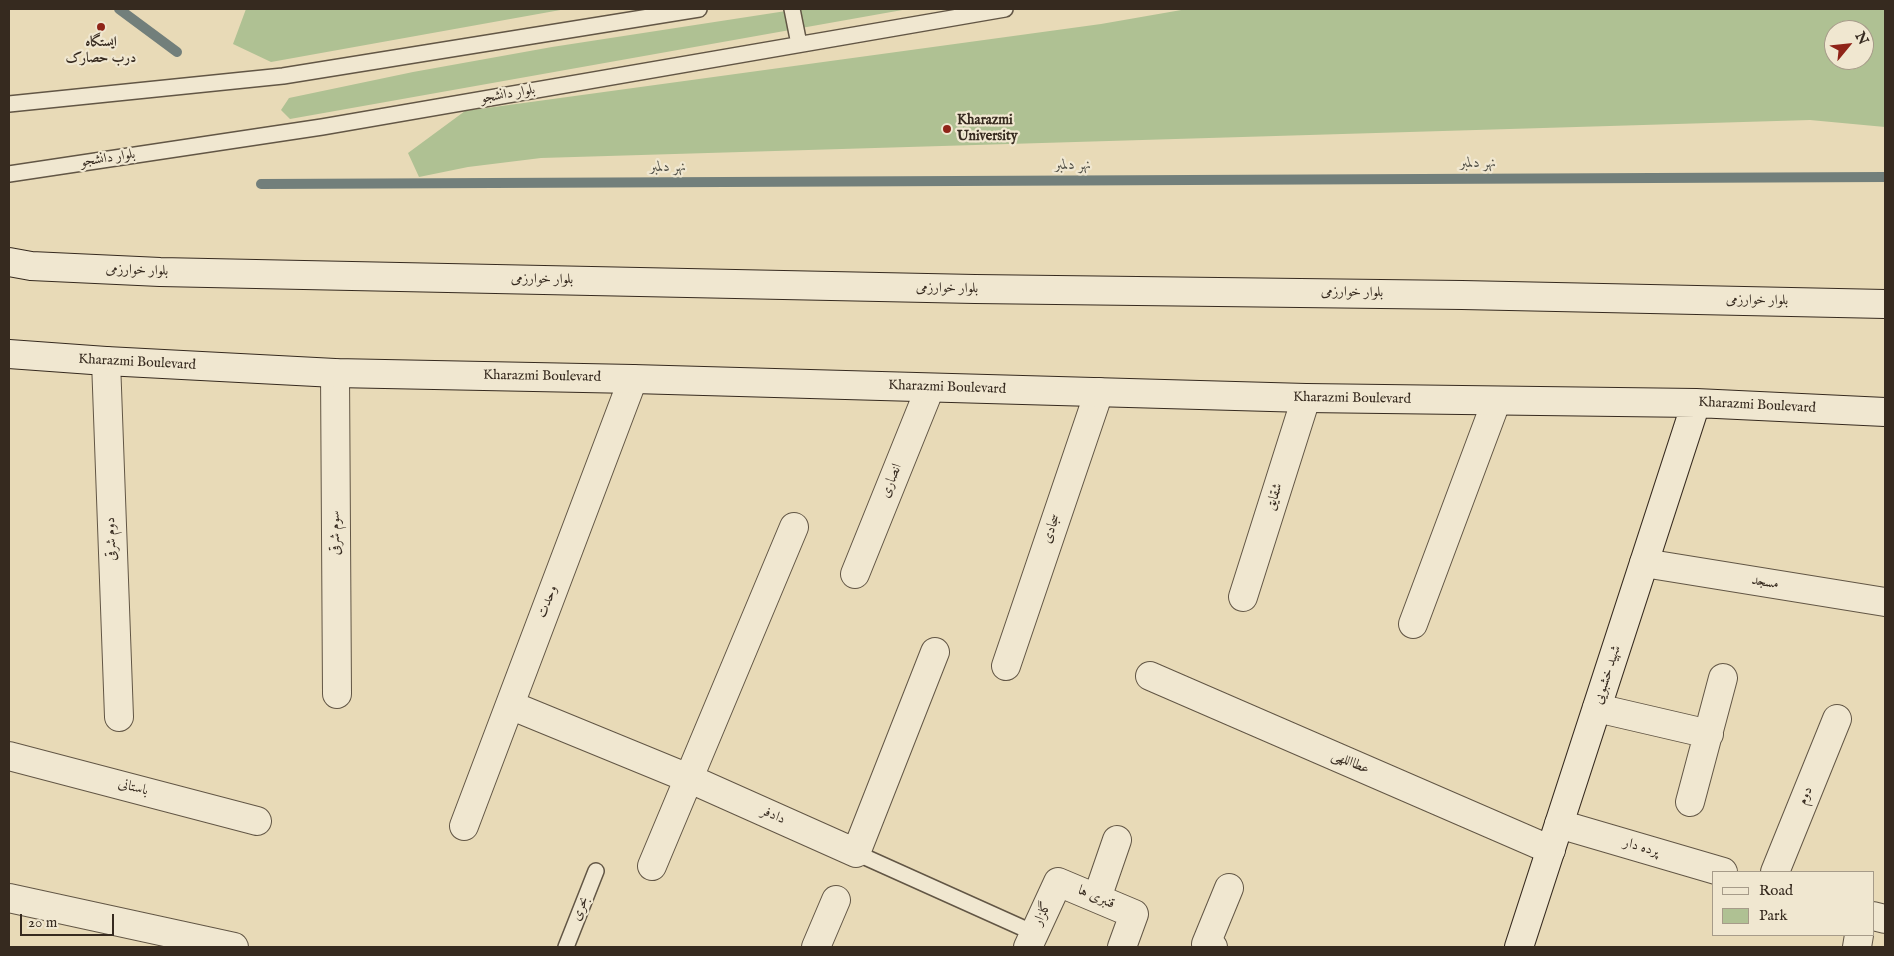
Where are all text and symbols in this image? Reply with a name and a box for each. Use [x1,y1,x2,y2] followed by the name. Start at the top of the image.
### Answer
[1824,20,1874,70] north arrow
[95,21,107,33] marker: ایستگاه درب حصارک
[1851,29,1872,48] text: N
[66,35,136,68] place label: ایستگاه درب حصارک
[479,82,537,108] street label: بلوار دانشجو
[957,113,1018,146] place label: Kharazmi University
[941,123,953,135] marker: Kharazmi University
[80,146,136,172] street label: بلوار دانشجو
[1460,155,1496,173] water label: نهر دلمبر
[1055,157,1091,175] water label: نهر دلمبر
[650,159,686,177] water label: نهر دلمبر
[105,262,169,280] street label: بلوار خوارزمی
[511,271,573,289] street label: بلوار خوارزمی
[916,280,978,298] street label: بلوار خوارزمی
[1321,284,1383,302] street label: بلوار خوارزمی
[1726,292,1788,310] street label: بلوار خوارزمی
[78,352,196,374] street label: Kharazmi Boulevard
[483,368,601,386] street label: Kharazmi Boulevard
[888,378,1006,398] street label: Kharazmi Boulevard
[1293,390,1411,408] street label: Kharazmi Boulevard
[1698,395,1816,417] street label: Kharazmi Boulevard
[878,461,906,501] street label: انصاری
[1263,481,1287,513] street label: شقایق
[328,511,344,555] street label: سوم شرقی
[1039,512,1065,546] street label: سجادی
[103,517,121,561] street label: دوم شرقی
[1750,573,1780,593] street label: مسجد
[534,583,562,621] street label: وحدت
[1591,643,1625,707] street label: شهید خشبویی
[1328,748,1372,778] street label: عطااللهی
[116,776,150,800] street label: باستانی
[1795,784,1817,808] street label: دوم
[758,803,788,829] street label: دادفر
[1621,835,1661,861] street label: پرده دار
[1712,871,1874,936] legend
[1759,881,1793,900] text: Road
[1075,883,1117,913] street label: قنبری ها
[569,895,593,923] street label: بحری
[1030,899,1056,929] street label: گلزار
[22,904,116,936] scale bar
[1759,906,1788,925] text: Park
[28,913,57,932] text: 20 m

